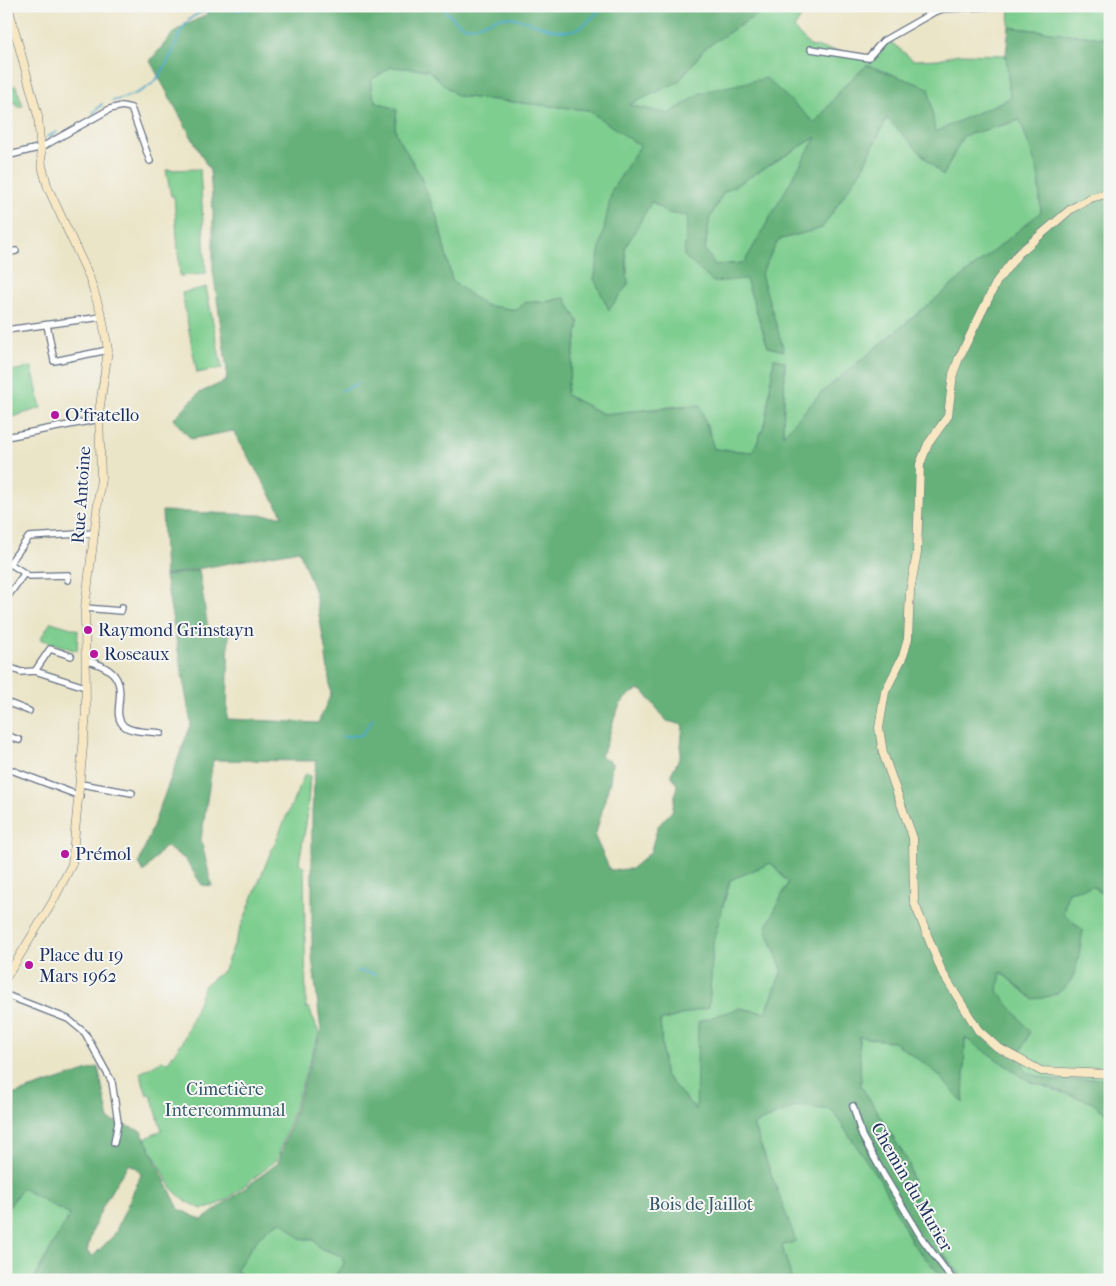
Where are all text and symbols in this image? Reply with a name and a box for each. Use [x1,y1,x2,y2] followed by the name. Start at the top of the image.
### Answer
[65,405,139,426] place label: O’fratello
[49,409,61,421] marker: O’fratello
[68,446,95,544] street label: Rue Antoine
[98,620,255,641] place label: Raymond Grinstayn
[82,624,94,636] marker: Raymond Grinstayn
[104,644,170,665] place label: Roseaux
[88,648,100,660] marker: Roseaux
[75,844,131,865] place label: Prémol
[59,848,71,860] marker: Prémol
[39,945,124,987] place label: Place du 19 Mars 1962
[23,959,35,971] marker: Place du 19 Mars 1962
[165,1079,285,1121] park label: Cimetière Intercommunal
[866,1119,957,1256] street label: Chemin du Murier
[649,1194,754,1215] park label: Bois de Jaillot

